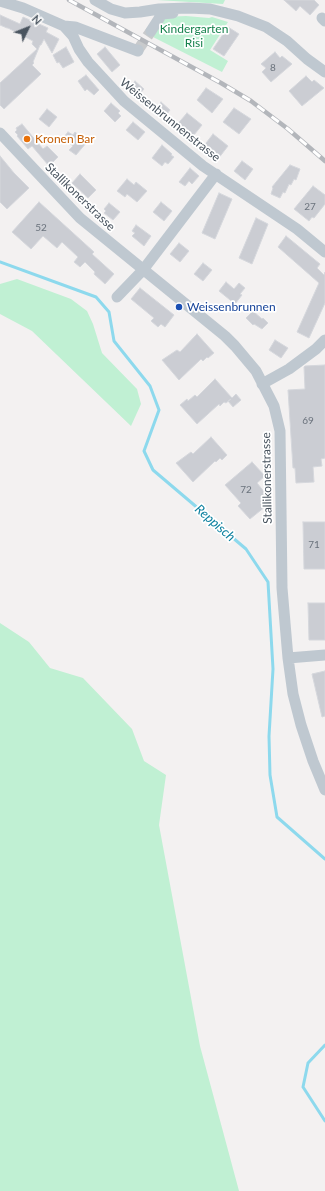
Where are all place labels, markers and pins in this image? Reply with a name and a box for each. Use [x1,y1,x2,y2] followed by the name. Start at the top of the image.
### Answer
[35,132,95,146] place label: Kronen Bar
[22,134,32,144] marker: Kronen Bar
[187,300,276,314] place label: Weissenbrunnen
[174,302,184,312] marker: Weissenbrunnen

